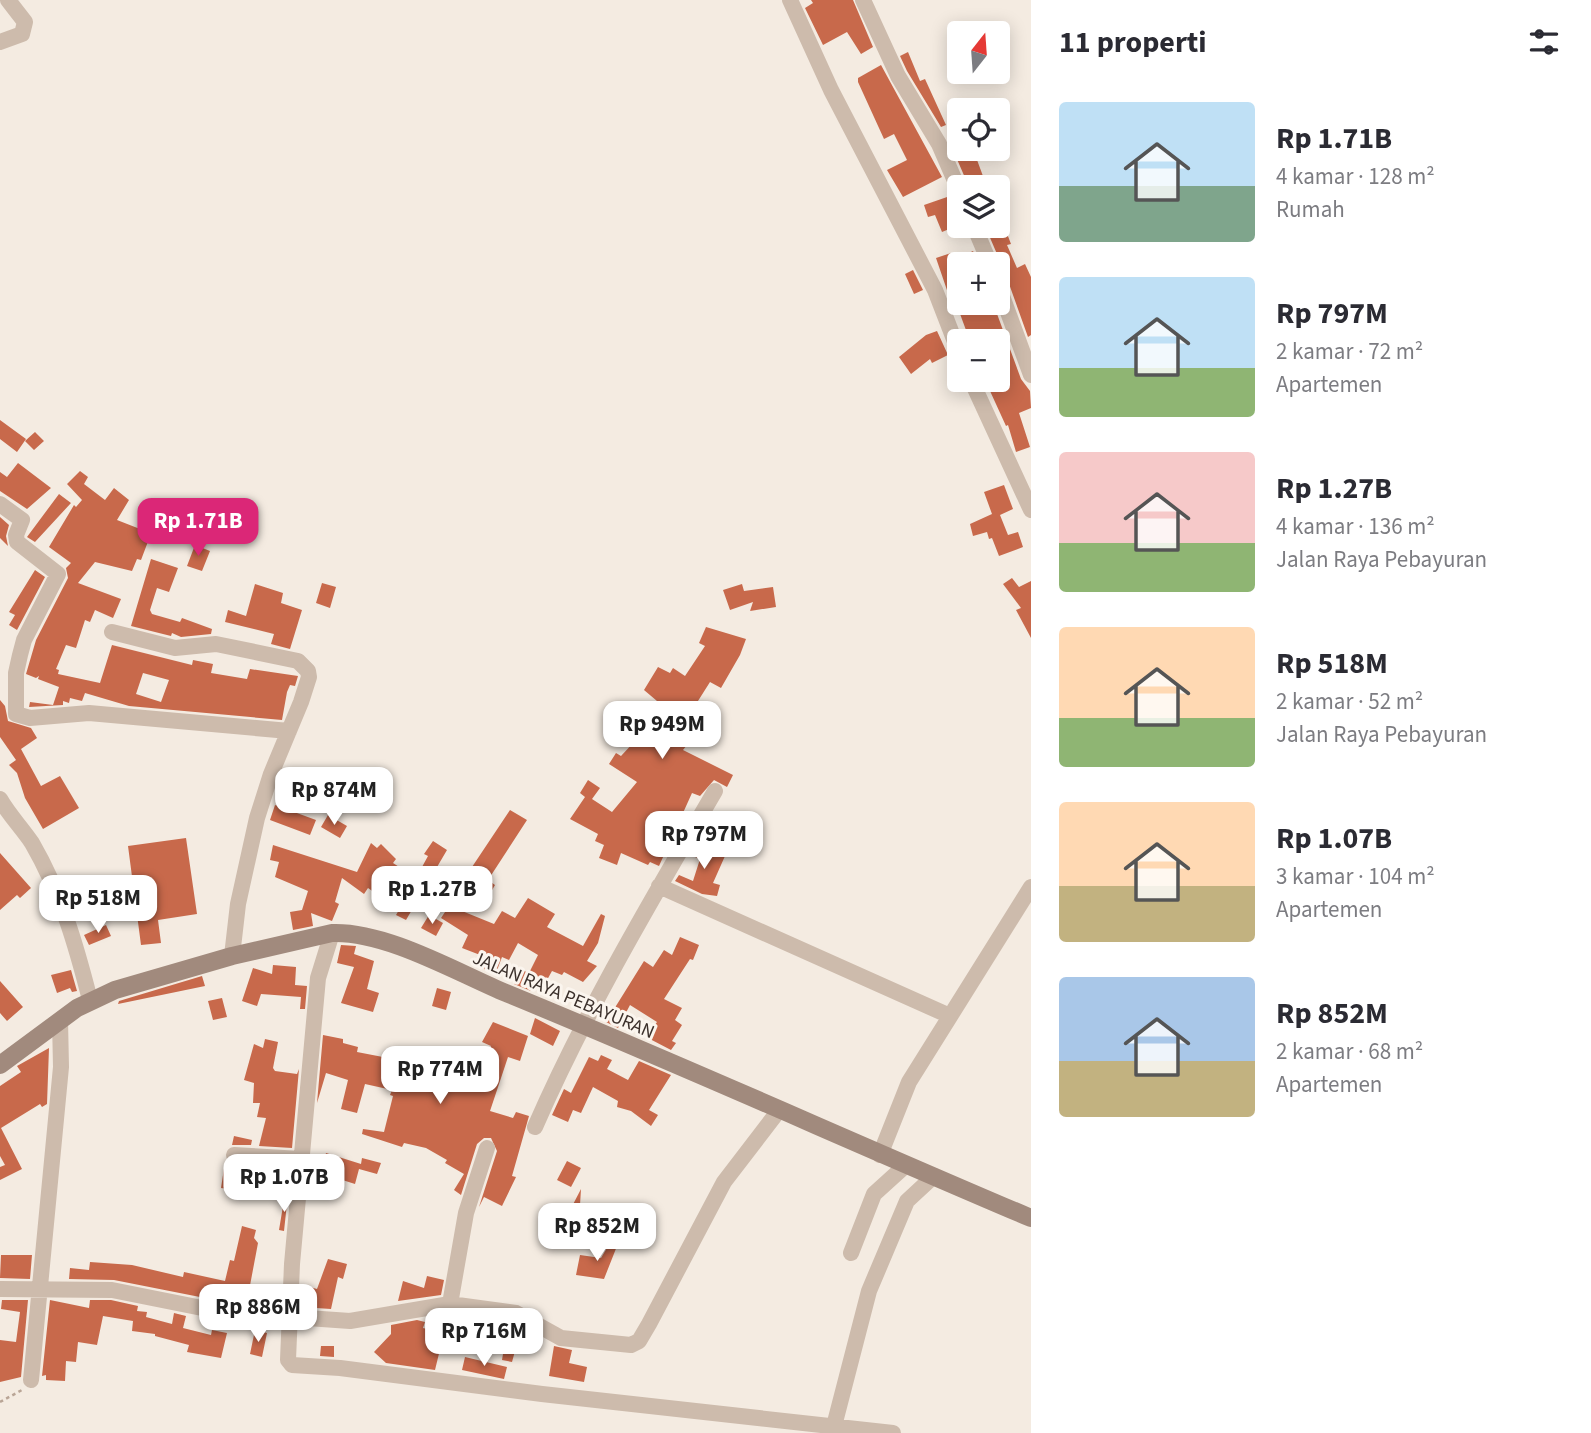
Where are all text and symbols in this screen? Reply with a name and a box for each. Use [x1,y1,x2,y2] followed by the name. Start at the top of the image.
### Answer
[947,21,1010,84] north arrow
[947,21,1010,392] map controls
[1059,21,1207,64] text: 11 properti
[1525,23,1563,61] icon: filters
[947,98,1010,161] button: locate
[1276,117,1392,160] text: Rp 1.71B
[1115,130,1199,214] icon: home
[1276,160,1435,193] text: 4 kamar · 128 m²
[947,175,1010,238] button: layers
[1276,193,1345,226] text: Rumah
[947,252,1010,315] button: +
[1276,292,1388,335] text: Rp 797M
[1115,305,1199,389] icon: home
[947,329,1010,392] button: −
[1276,335,1423,368] text: 2 kamar · 72 m²
[1276,368,1382,401] text: Apartemen
[1276,467,1392,510] text: Rp 1.27B
[1115,480,1199,564] icon: home
[126,498,270,558] pin: Rp 1.71B
[153,504,243,537] text: Rp 1.71B
[1276,510,1435,543] text: 4 kamar · 136 m²
[1276,543,1487,576] text: Jalan Raya Pebayuran
[1276,642,1388,685] text: Rp 518M
[1115,655,1199,739] icon: home
[1276,685,1423,718] text: 2 kamar · 52 m²
[597,702,727,761] pin: Rp 949M
[619,707,705,740] text: Rp 949M
[1276,718,1487,751] text: Jalan Raya Pebayuran
[269,768,399,827] pin: Rp 874M
[291,773,377,806] text: Rp 874M
[639,812,769,871] pin: Rp 797M
[661,817,747,850] text: Rp 797M
[1276,817,1392,860] text: Rp 1.07B
[1115,830,1199,914] icon: home
[1276,860,1435,893] text: 3 kamar · 104 m²
[360,866,504,926] pin: Rp 1.27B
[387,872,477,905] text: Rp 1.27B
[33,876,163,935] pin: Rp 518M
[55,881,141,914] text: Rp 518M
[1276,893,1382,926] text: Apartemen
[468,945,659,1046] street label: JALAN RAYA PEBAYURAN
[1276,992,1388,1035] text: Rp 852M
[1115,1005,1199,1089] icon: home
[1276,1035,1423,1068] text: 2 kamar · 68 m²
[375,1046,505,1106] pin: Rp 774M
[397,1052,483,1085] text: Rp 774M
[1276,1068,1382,1101] text: Apartemen
[212,1154,356,1214] pin: Rp 1.07B
[239,1160,329,1193] text: Rp 1.07B
[532,1204,662,1263] pin: Rp 852M
[554,1209,640,1242] text: Rp 852M
[193,1284,323,1344] pin: Rp 886M
[215,1290,301,1323] text: Rp 886M
[419,1308,549,1368] pin: Rp 716M
[441,1314,527,1347] text: Rp 716M

